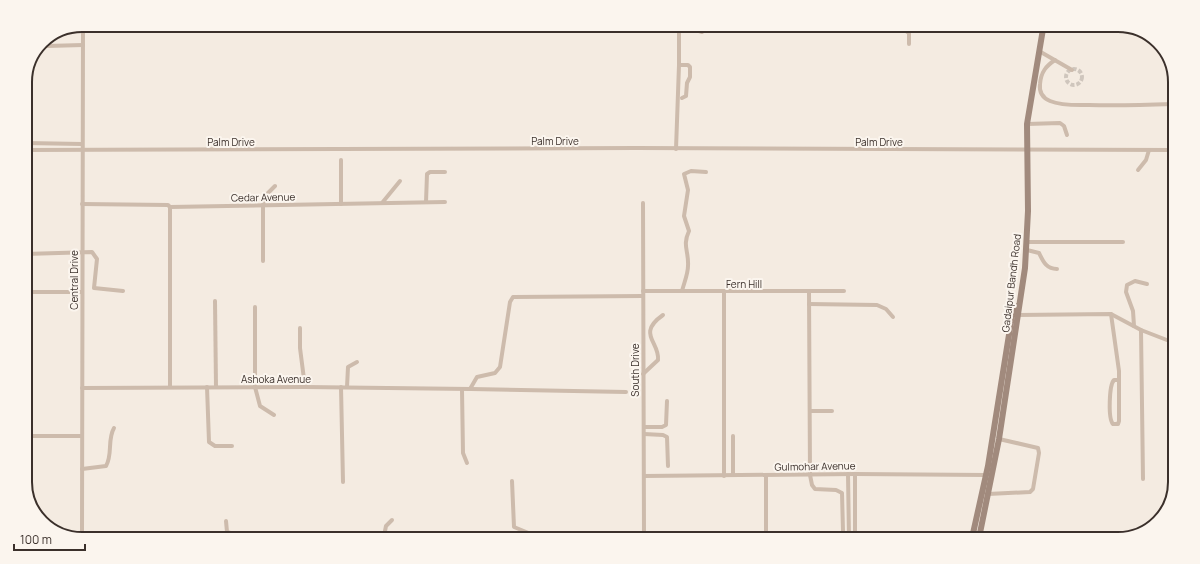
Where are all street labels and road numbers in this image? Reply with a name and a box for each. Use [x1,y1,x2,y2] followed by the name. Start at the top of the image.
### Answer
[531,134,579,148] street label: Palm Drive
[207,135,255,149] street label: Palm Drive
[855,135,903,149] street label: Palm Drive
[231,189,295,205] street label: Cedar Avenue
[998,233,1024,333] street label: Gadaipur Bandh Road
[67,250,81,310] street label: Central Drive
[726,277,762,291] street label: Fern Hill
[628,343,642,397] street label: South Drive
[241,372,311,386] street label: Ashoka Avenue
[774,458,856,474] street label: Gulmohar Avenue

